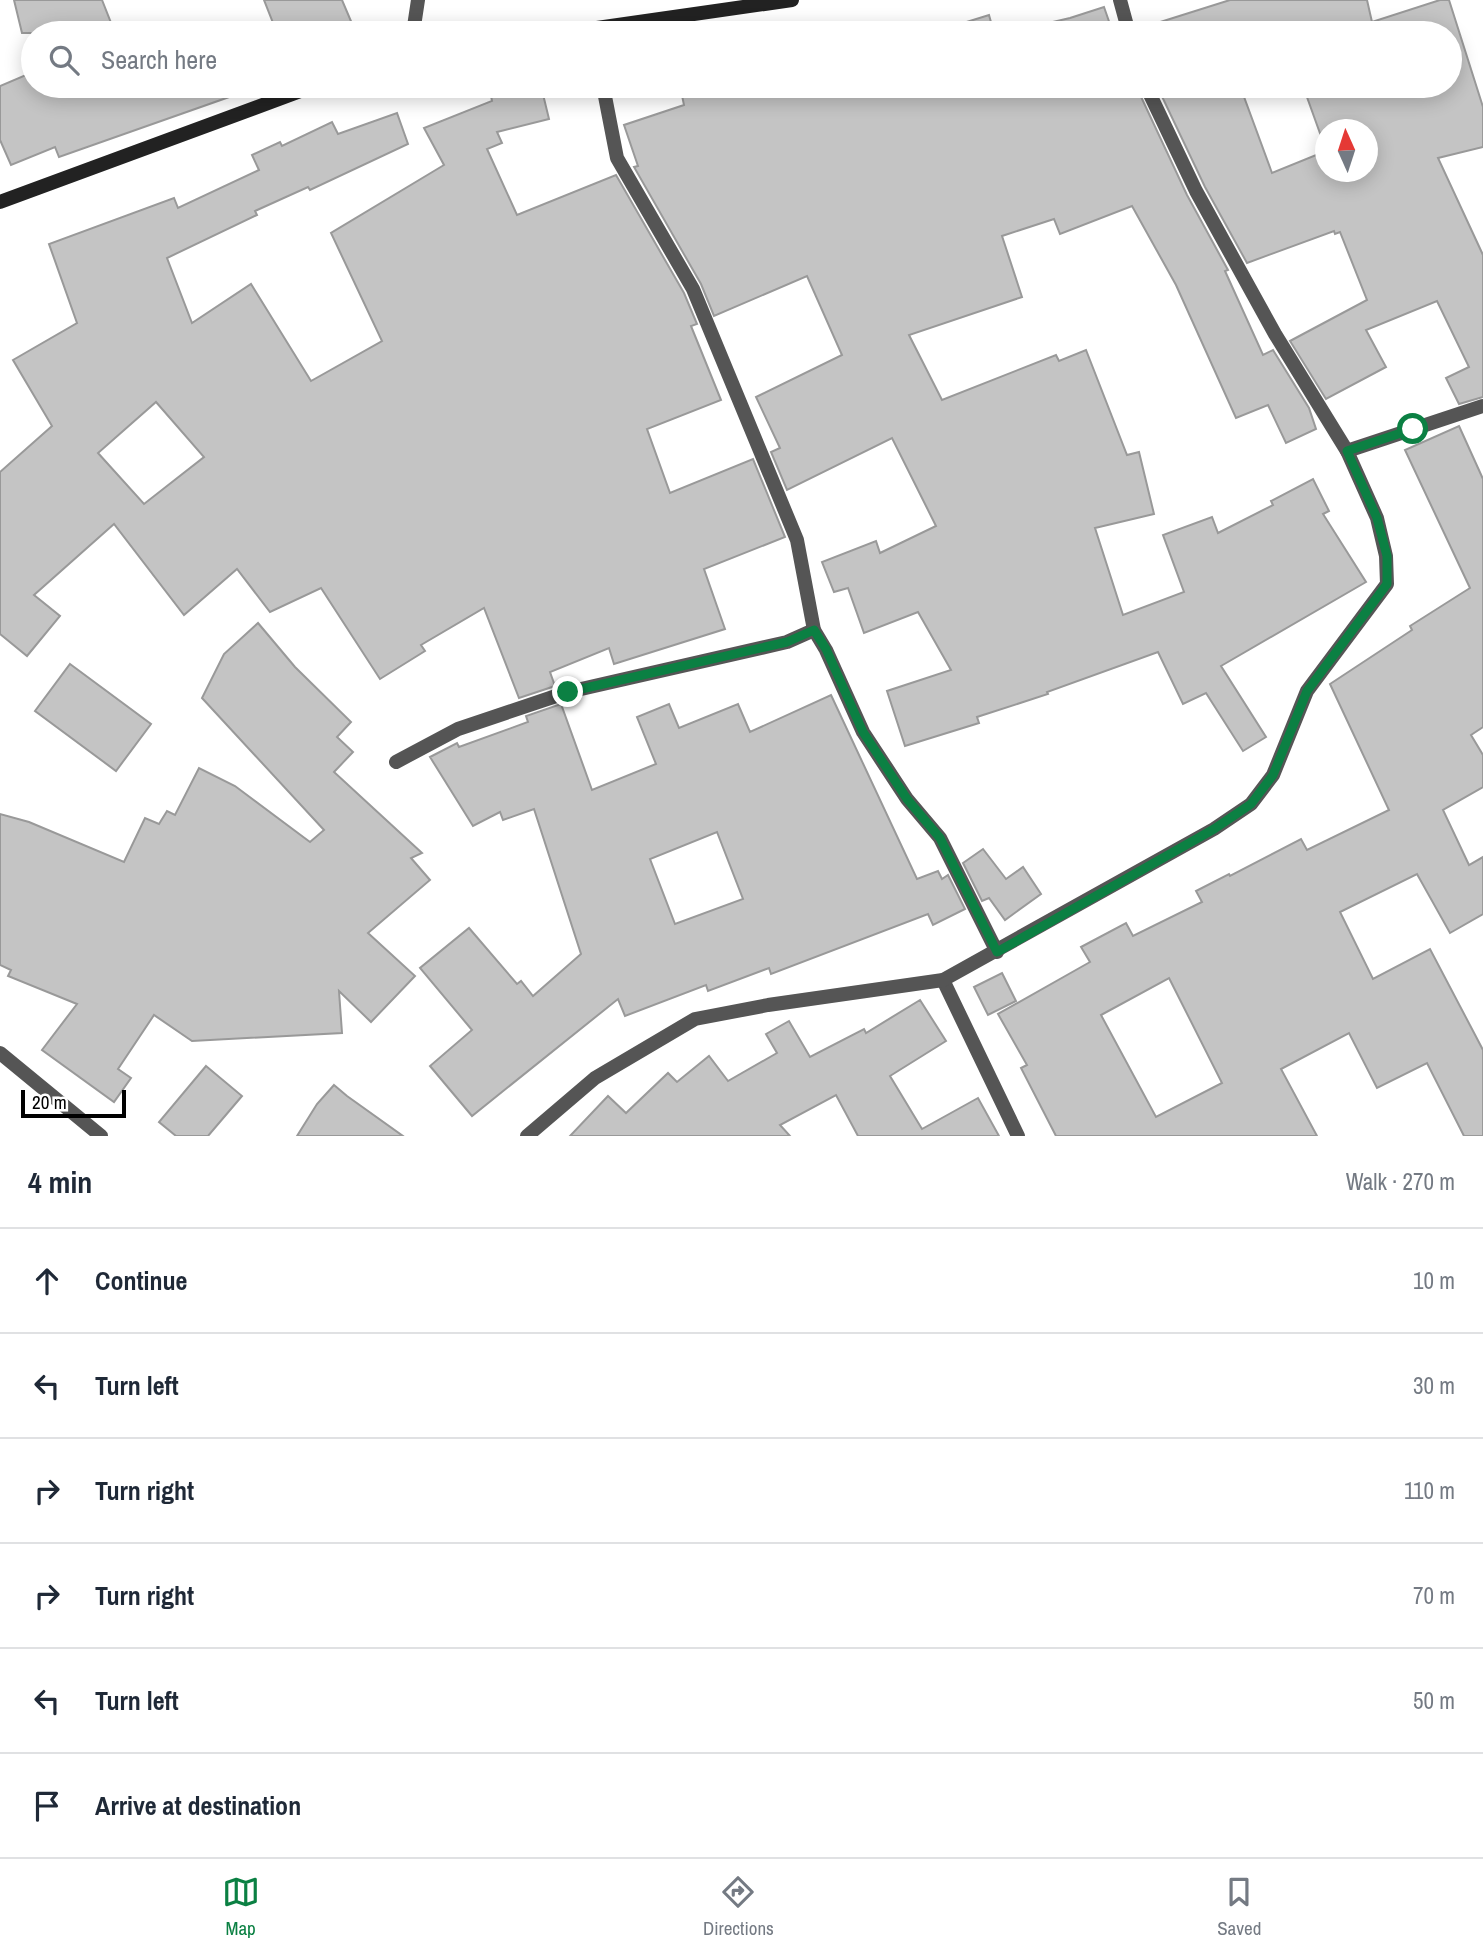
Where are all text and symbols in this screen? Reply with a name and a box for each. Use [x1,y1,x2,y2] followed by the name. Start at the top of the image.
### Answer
[21,21,1462,98] search box
[45,41,83,79] icon: search
[101,42,217,77] text: Search here
[1315,119,1378,182] north arrow
[1397,413,1428,444] route start
[552,676,583,707] route end
[21,1087,126,1119] scale bar
[32,1089,67,1115] text: 20 m
[28,1162,92,1202] text: 4 min
[1346,1166,1455,1197] text: Walk · 270 m
[28,1262,66,1300] icon: ahead
[95,1263,187,1298] text: Continue
[1413,1265,1455,1296] text: 10 m
[28,1367,66,1405] icon: left
[95,1368,179,1403] text: Turn left
[1413,1370,1455,1401] text: 30 m
[28,1472,66,1510] icon: right
[95,1473,194,1508] text: Turn right
[1404,1475,1455,1506] text: 110 m
[28,1577,66,1615] icon: right
[95,1578,194,1613] text: Turn right
[1413,1580,1455,1611] text: 70 m
[28,1682,66,1720] icon: left
[95,1683,179,1718] text: Turn left
[1413,1685,1455,1716] text: 50 m
[28,1787,66,1825] icon: arrive
[95,1788,301,1823] text: Arrive at destination
[222,1873,260,1941] tab: Map
[703,1873,774,1941] tab: Directions
[1217,1873,1261,1941] tab: Saved

